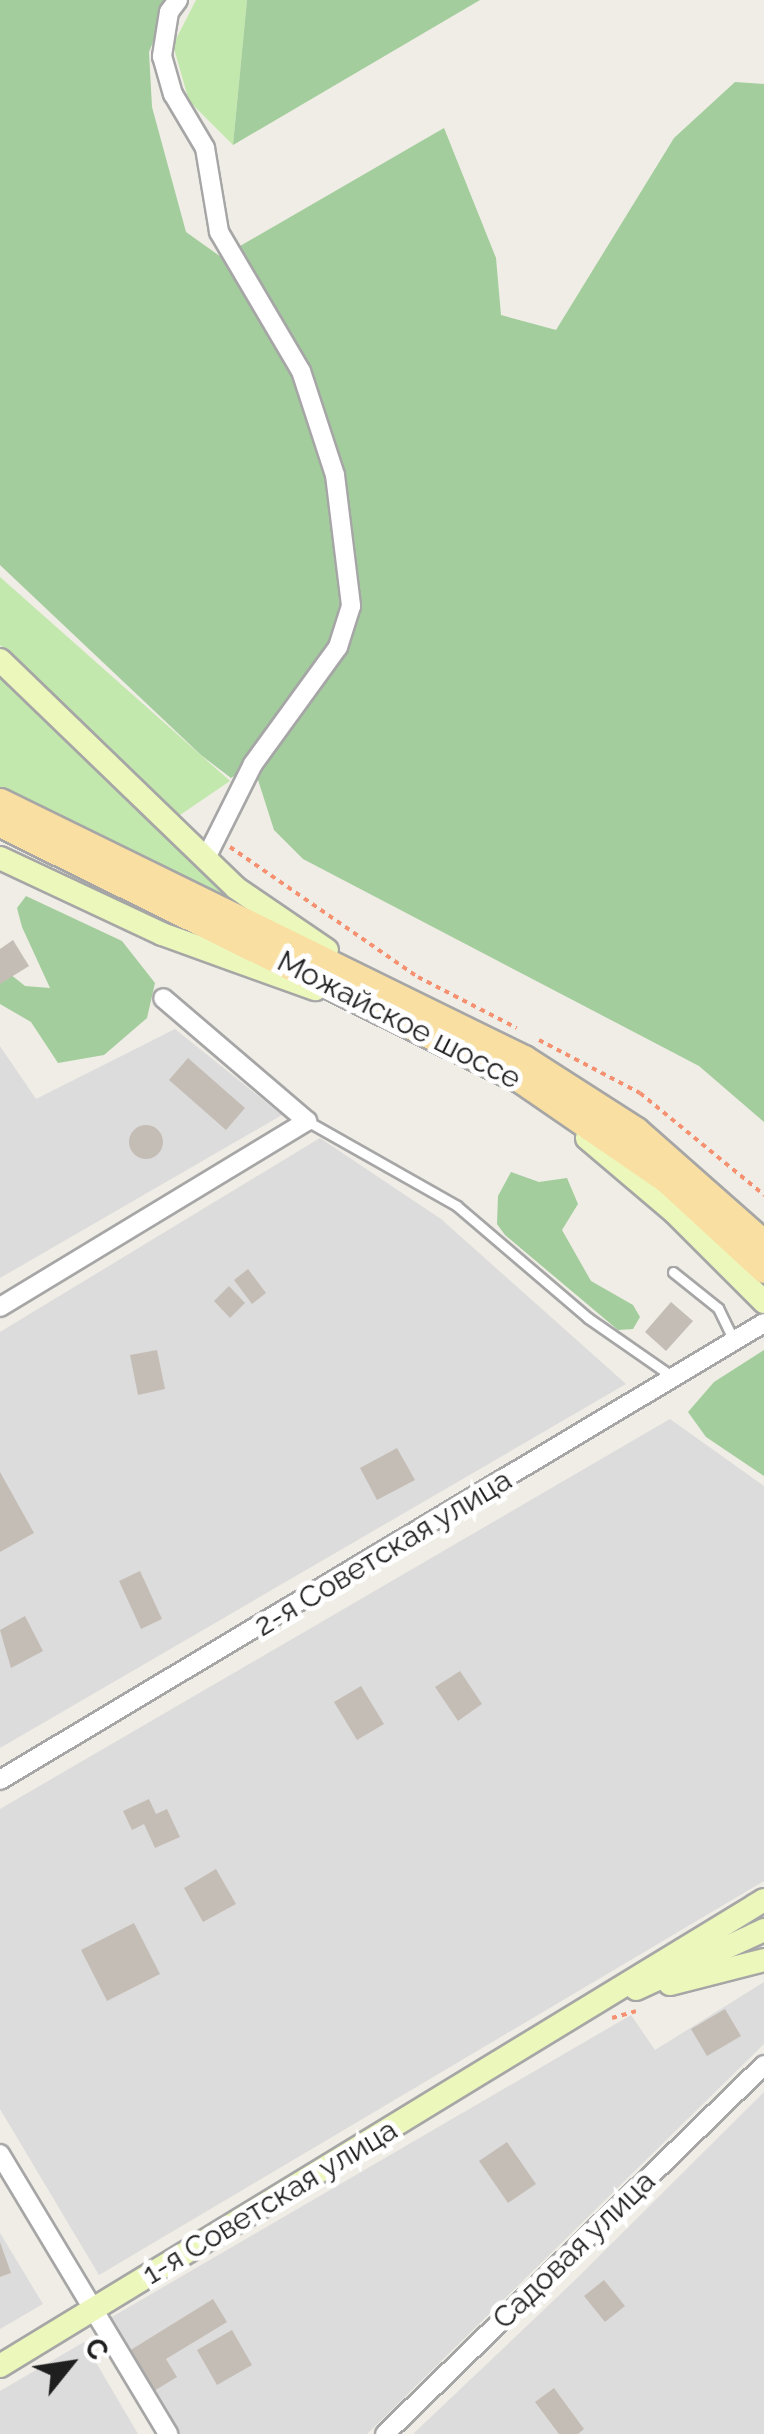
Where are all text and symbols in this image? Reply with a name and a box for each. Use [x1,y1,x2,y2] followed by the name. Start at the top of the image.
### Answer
[271,943,527,1097] street label: Можайское шоссе
[248,1462,518,1644] street label: 2-я Советская улица
[136,2112,404,2292] street label: 1-я Советская улица
[485,2163,663,2337] street label: Садовая улица
[20,2314,120,2414] north arrow
[77,2332,116,2365] text: С

